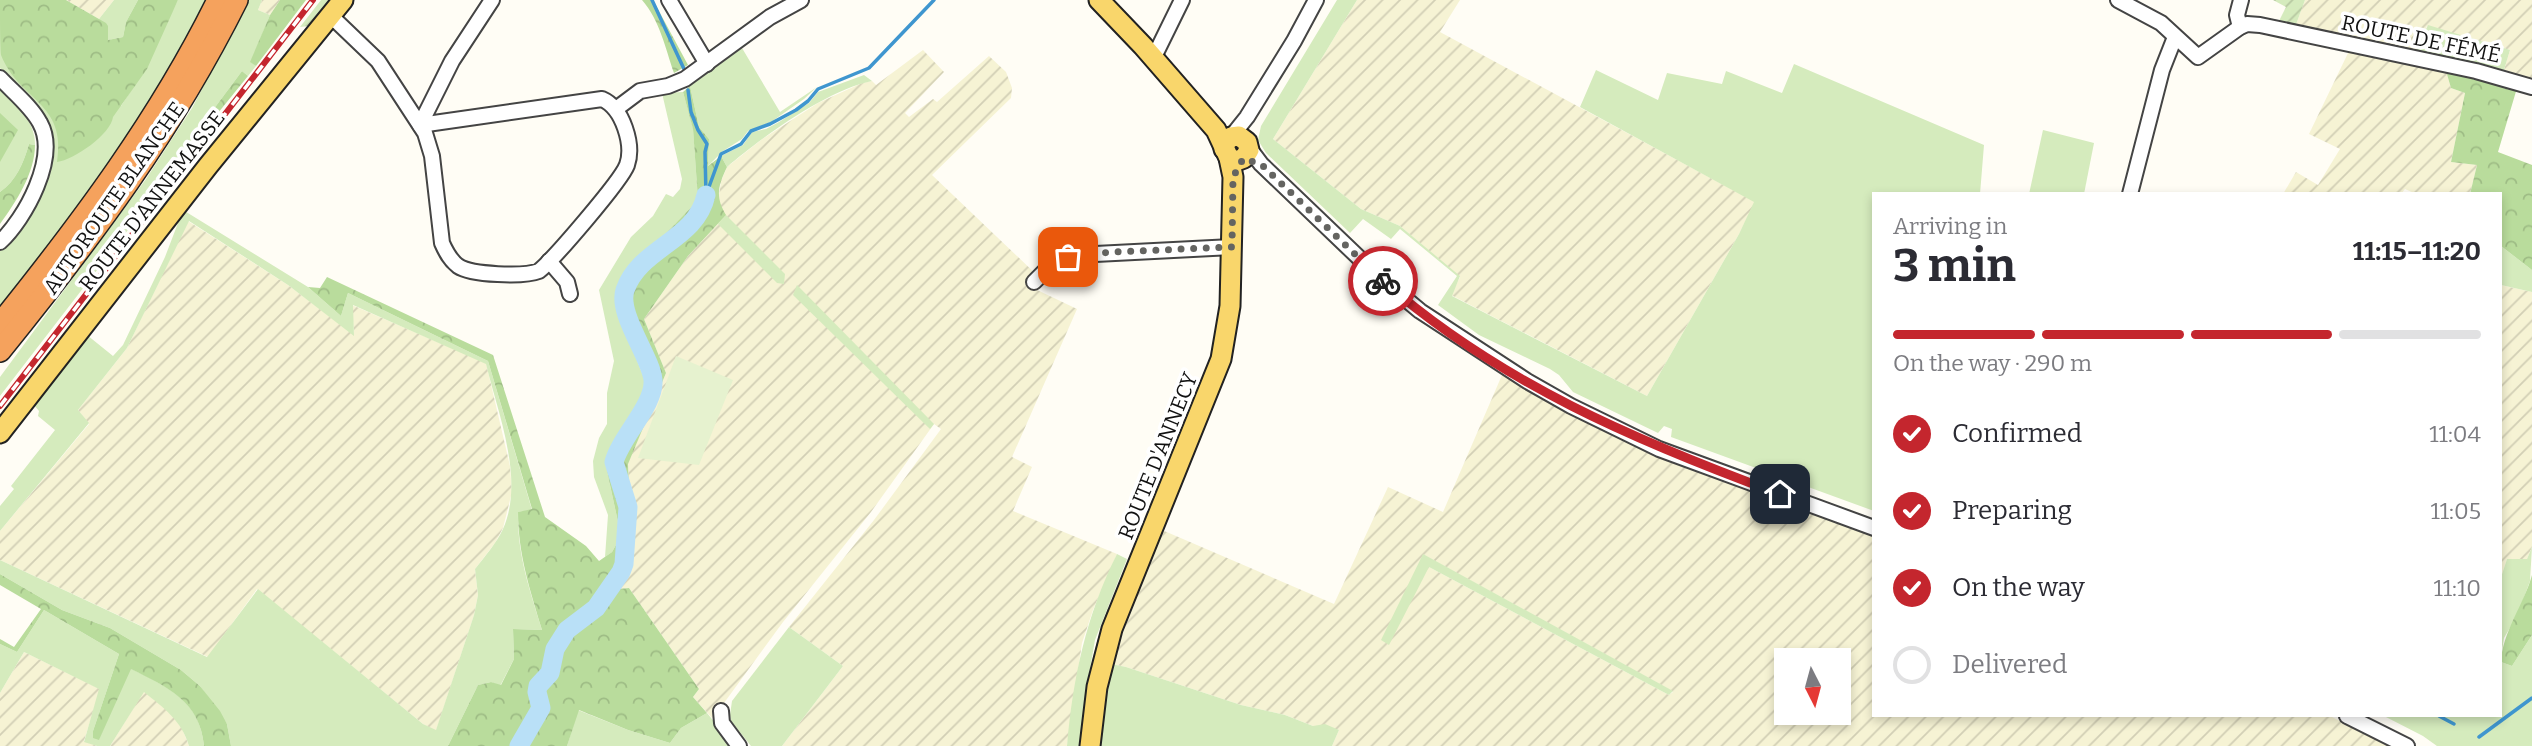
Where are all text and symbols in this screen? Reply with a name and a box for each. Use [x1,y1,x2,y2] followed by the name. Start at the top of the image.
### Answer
[2339,9,2503,69] street label: ROUTE DE FÉMÉ
[38,97,190,299] street label: AUTOROUTE BLANCHE
[73,105,231,297] street label: ROUTE D'ANNEMASSE
[1893,212,2007,240] text: Arriving in
[1038,227,1098,287] pin
[2353,236,2481,267] text: 11:15–11:20
[1049,238,1087,276] icon: bag
[1893,238,2016,293] text: 3 min
[1348,246,1418,316] courier
[1364,262,1402,300] icon: bike
[1893,349,2092,377] text: On the way · 290 m
[1113,368,1204,543] street label: ROUTE D'ANNECY
[1893,415,1931,453] icon: check
[1952,418,2082,449] text: Confirmed
[2429,420,2481,448] text: 11:04
[1750,464,1810,524] pin
[1761,475,1799,513] icon: home
[1893,492,1931,530] icon: check
[1952,495,2072,526] text: Preparing
[2430,497,2481,525] text: 11:05
[1893,569,1931,607] icon: check
[1952,572,2085,603] text: On the way
[2433,574,2481,602] text: 11:10
[1774,648,1852,724] north arrow
[1774,648,1851,725] map controls
[1952,649,2067,680] text: Delivered

